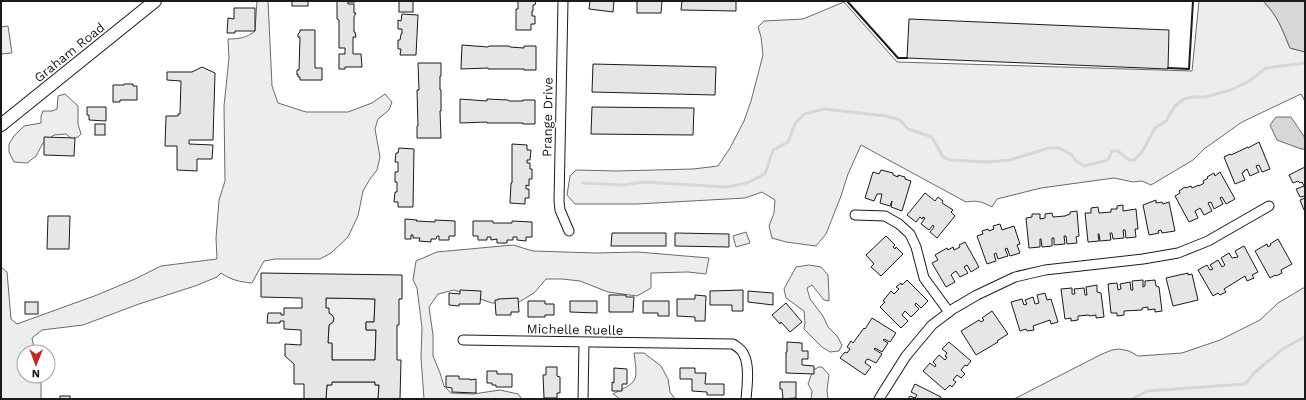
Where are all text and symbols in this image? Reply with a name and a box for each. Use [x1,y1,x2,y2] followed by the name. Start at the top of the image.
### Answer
[31,20,107,85] street label: Graham Road
[539,77,556,157] street label: Prange Drive
[526,321,623,338] street label: Michelle Ruelle
[16,344,56,384] north arrow
[32,367,40,380] text: N

